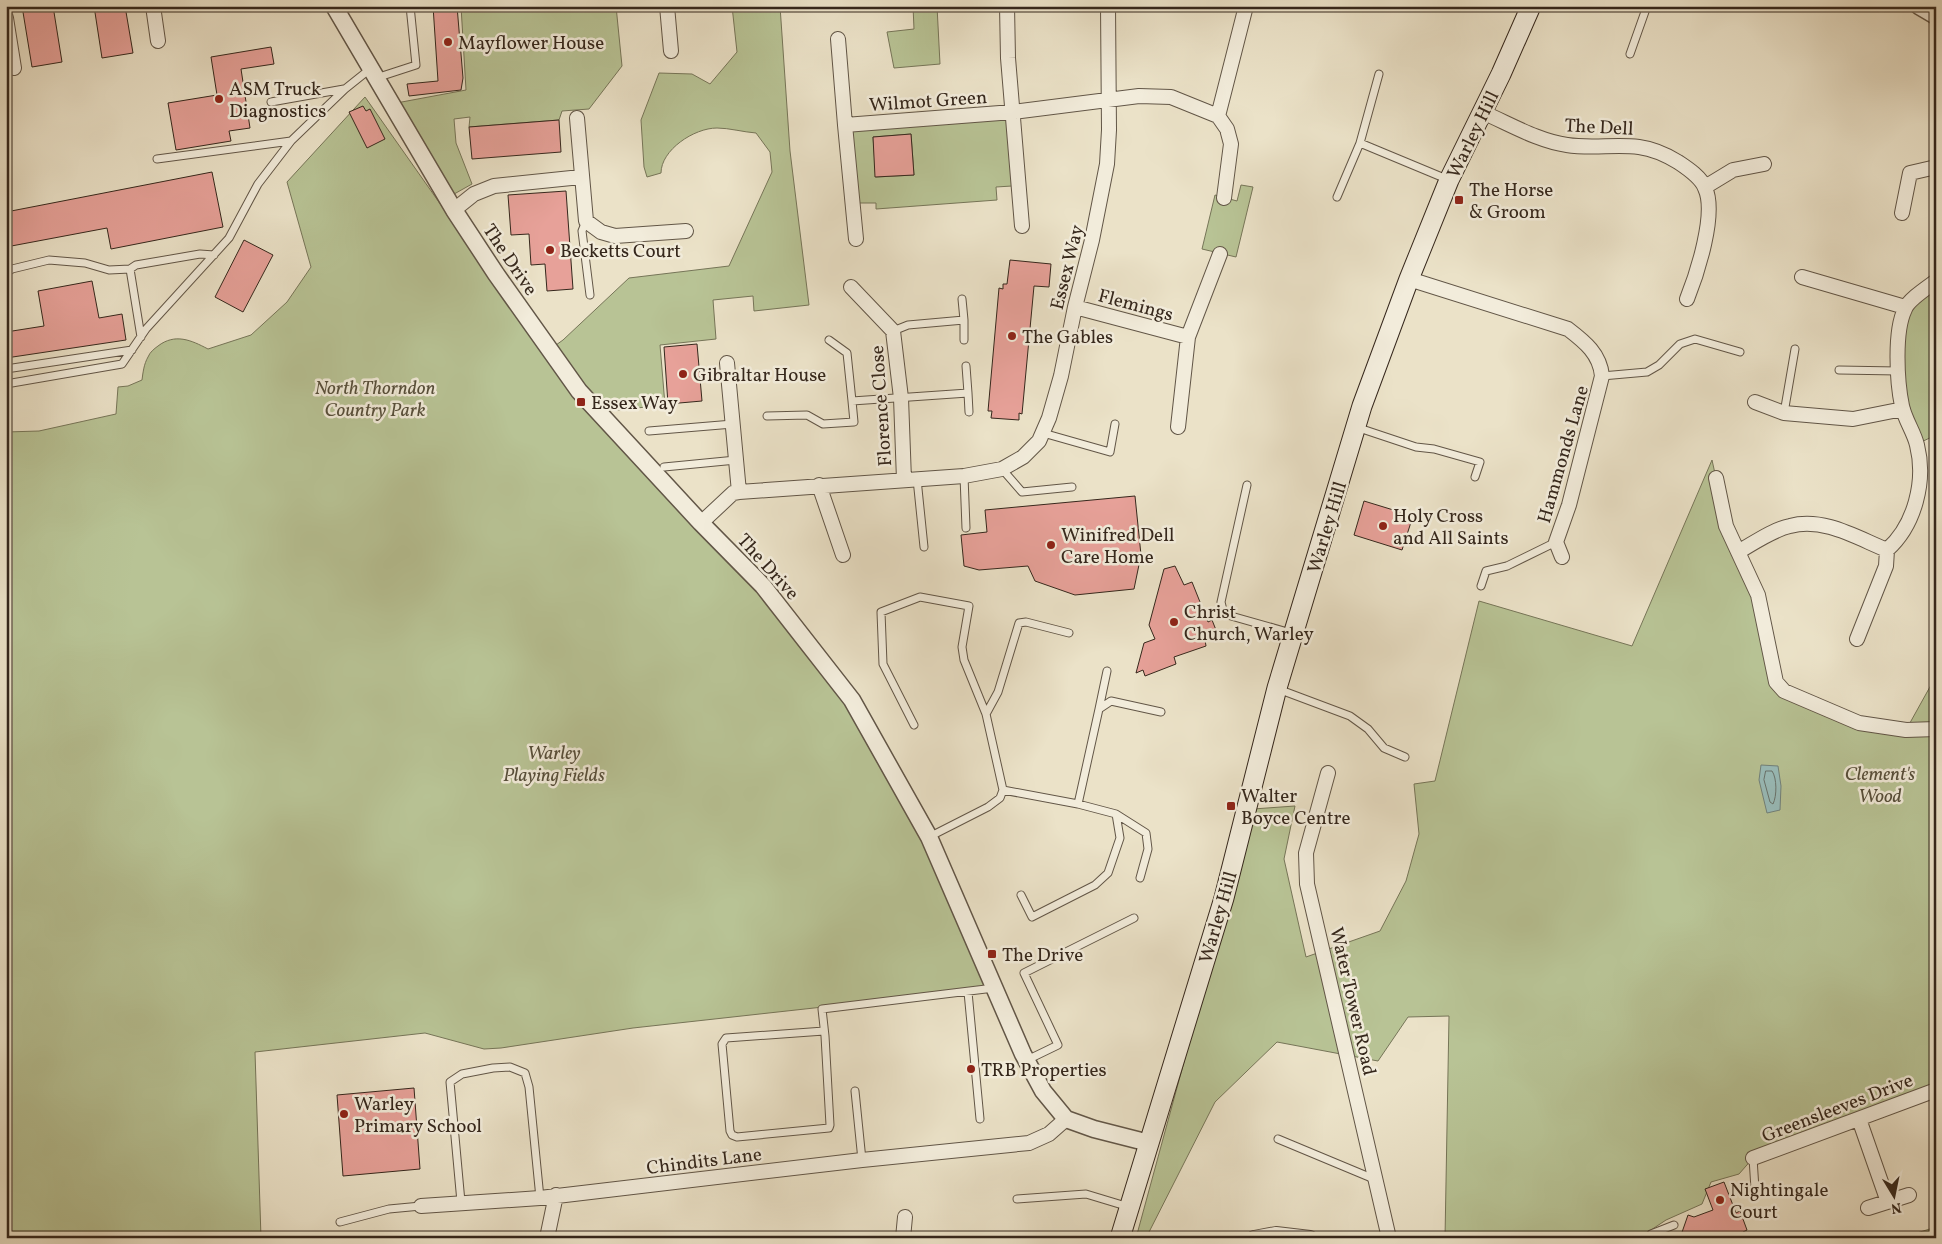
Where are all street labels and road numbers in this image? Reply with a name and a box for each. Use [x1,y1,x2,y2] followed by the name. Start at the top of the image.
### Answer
[868,85,988,119] street label: Wilmot Green
[1441,86,1506,183] street label: Warley Hill
[1564,113,1634,143] street label: The Dell
[476,219,543,301] street label: The Drive
[1045,222,1091,313] street label: Essex Way
[1095,283,1176,328] street label: Flemings
[865,344,899,467] street label: Florence Close
[1532,383,1596,526] street label: Hammonds Lane
[1302,478,1354,577] street label: Warley Hill
[731,528,804,606] street label: The Drive
[1193,868,1245,967] street label: Warley Hill
[1322,925,1382,1078] street label: Water Tower Road
[1758,1068,1917,1150] street label: Greensleeves Drive
[645,1142,764,1182] street label: Chindits Lane

